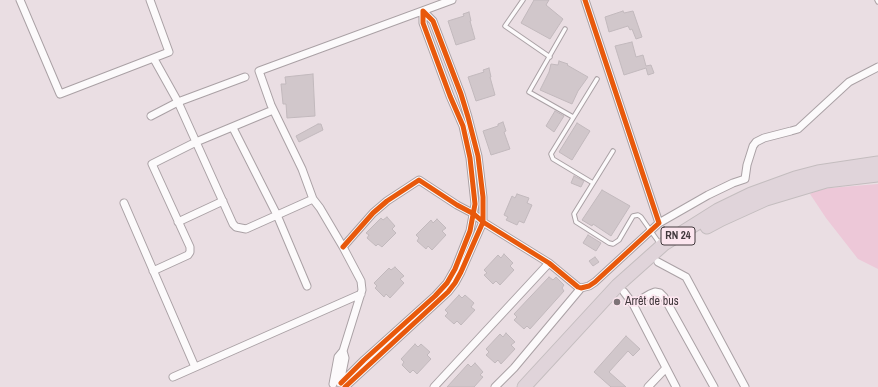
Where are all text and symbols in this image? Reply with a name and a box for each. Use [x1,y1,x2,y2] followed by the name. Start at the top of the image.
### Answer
[661,227,695,245] road number: RN 24
[625,295,679,309] place label: Arrêt de bus
[612,297,622,307] marker: Arrêt de bus

